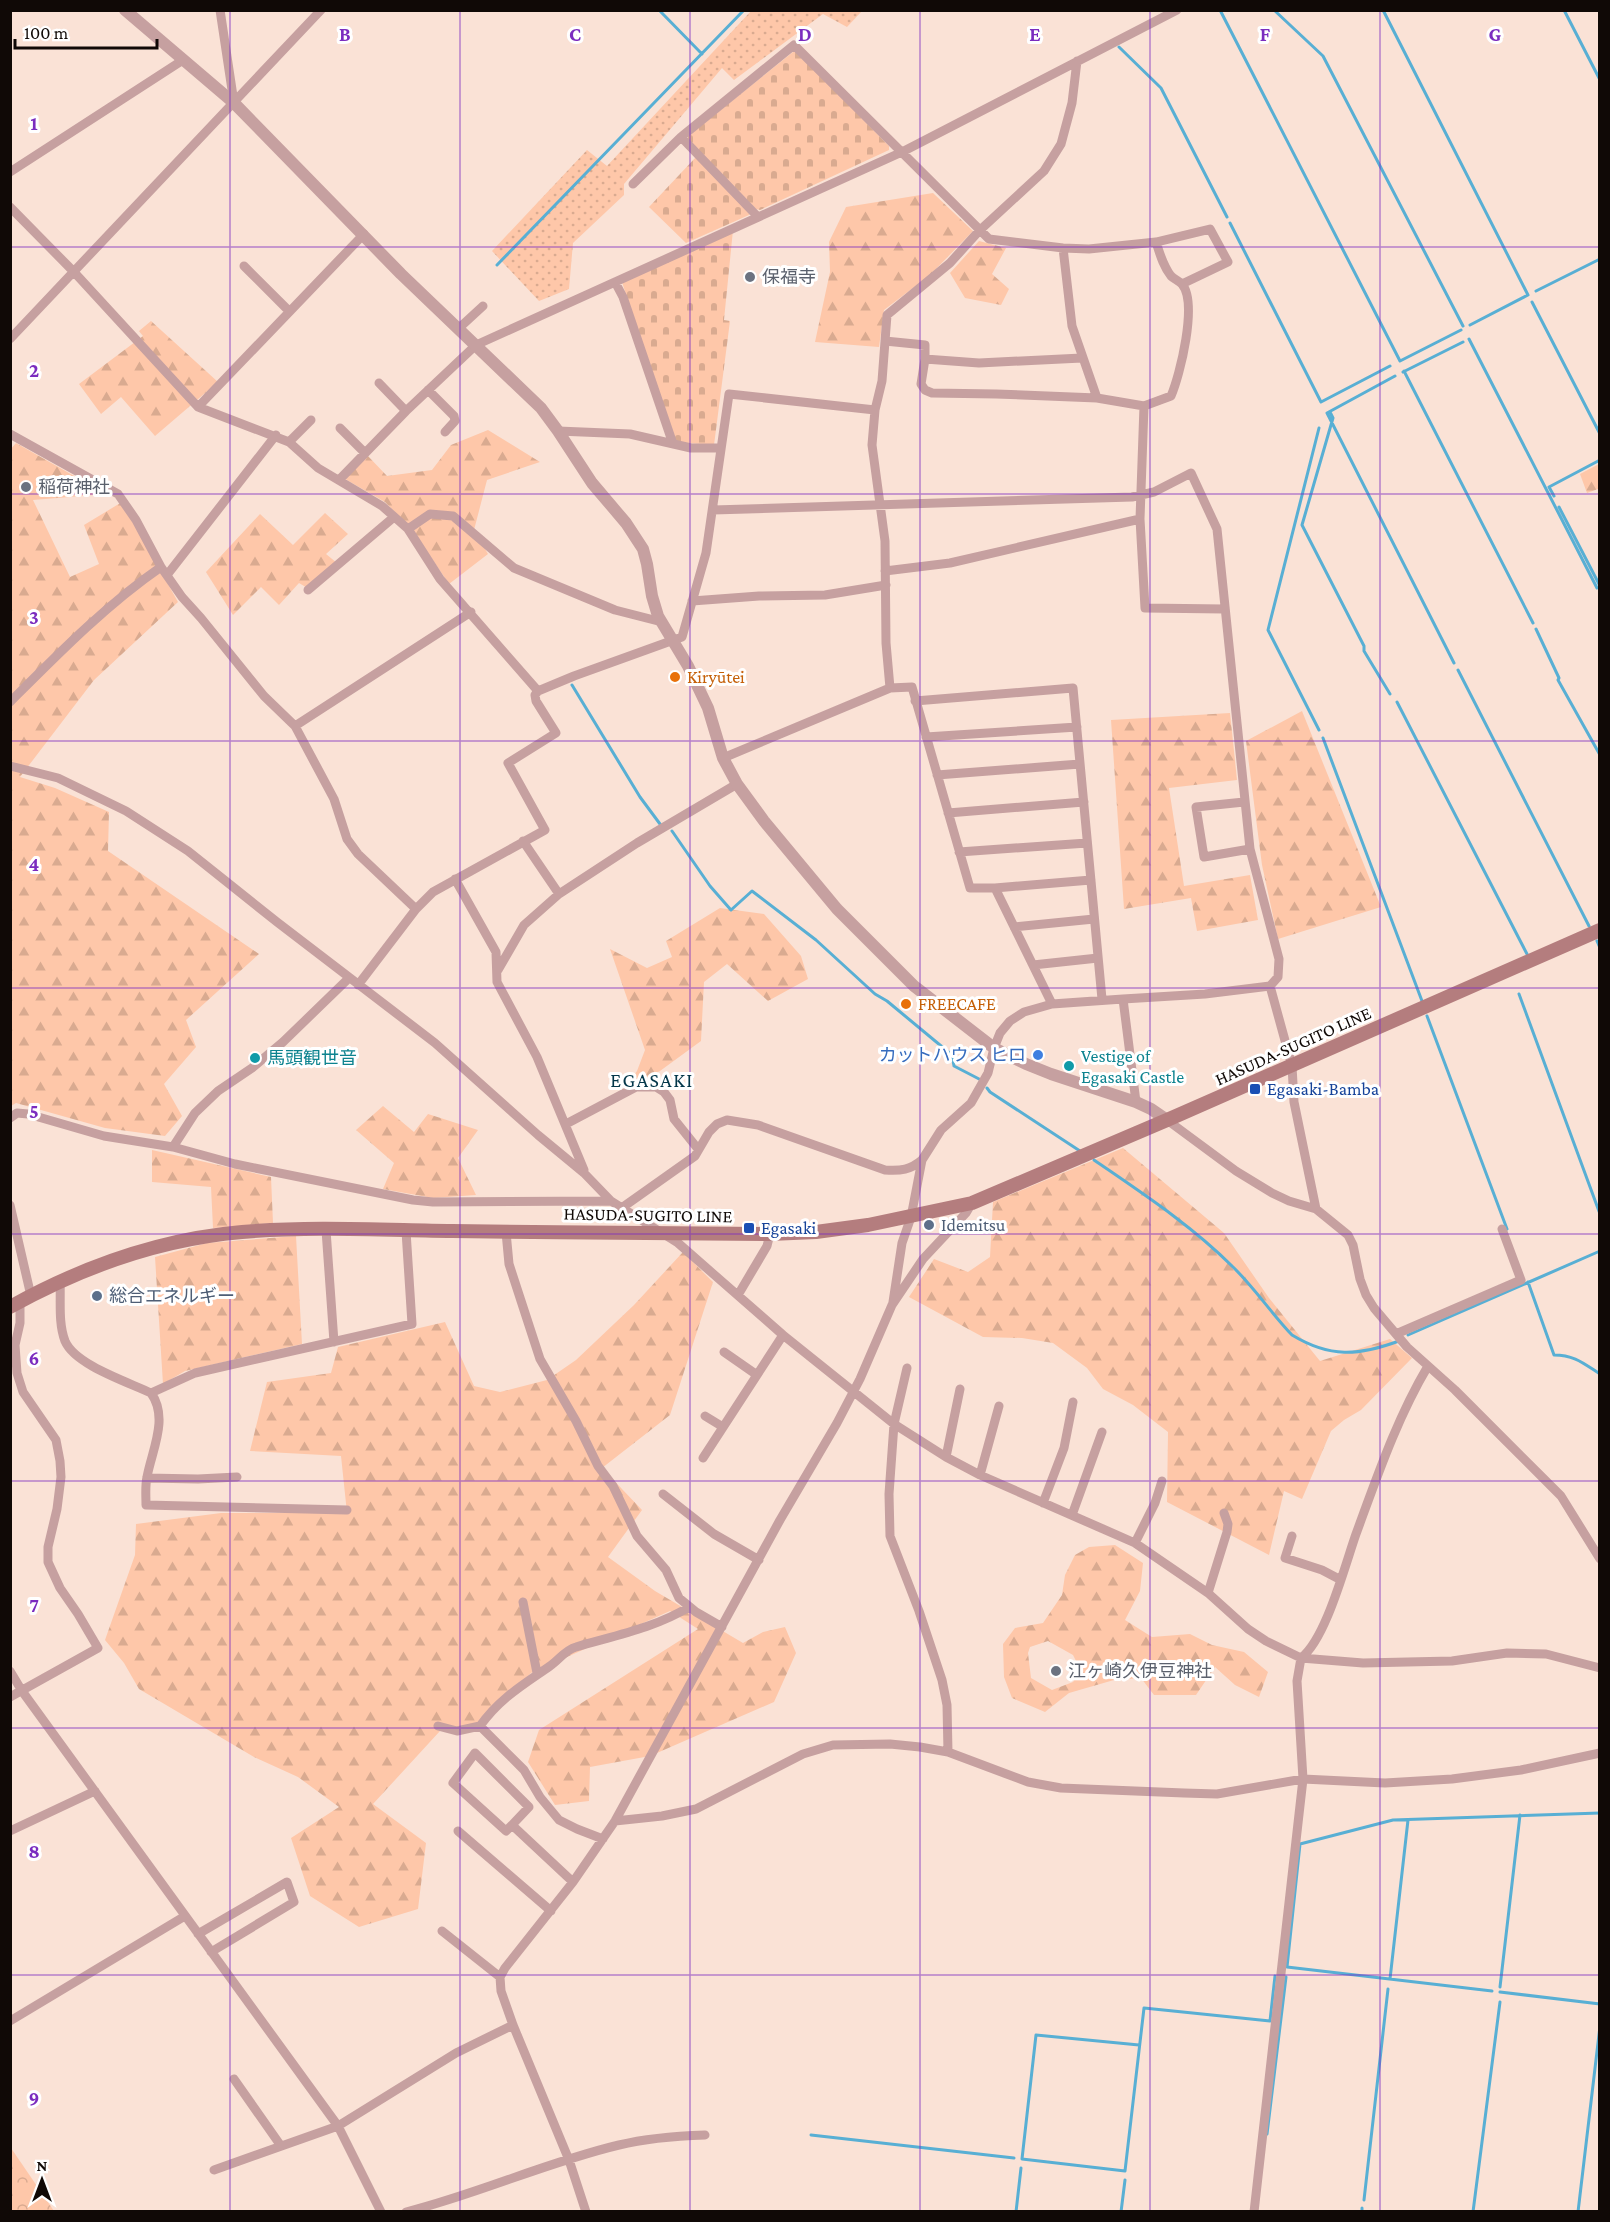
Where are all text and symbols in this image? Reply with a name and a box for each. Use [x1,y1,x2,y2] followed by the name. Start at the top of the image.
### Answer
[15,12,158,50] scale bar
[24,23,69,43] text: 100 m
[339,23,351,45] text: B
[569,23,581,45] text: C
[798,23,812,45] text: D
[1029,23,1041,45] text: E
[1260,23,1271,45] text: F
[1489,23,1502,45] text: G
[30,112,38,134] text: 1
[762,267,816,287] place label: 保福寺
[743,270,757,284] marker: 保福寺
[29,359,39,381] text: 2
[38,477,110,497] place label: 稲荷神社
[19,480,33,494] marker: 稲荷神社
[29,606,39,628] text: 3
[687,667,745,687] place label: Kiryūtei
[668,670,682,684] marker: Kiryūtei
[29,853,40,875] text: 4
[918,994,996,1014] place label: FREECAFE
[899,997,913,1011] marker: FREECAFE
[1212,1002,1374,1089] street label: HASUDA-SUGITO LINE
[879,1045,1026,1065] place label: カットハウス ヒロ
[1081,1046,1184,1087] place label: Vestige of Egasaki Castle
[267,1048,357,1068] place label: 馬頭観世音
[1031,1048,1045,1062] marker: カットハウス ヒロ
[248,1051,262,1065] marker: 馬頭観世音
[1062,1059,1076,1073] marker: Vestige of Egasaki Castle
[610,1069,694,1091] district label: EGASAKI
[1267,1079,1379,1099] place label: Egasaki-Bamba
[1248,1082,1262,1096] marker: Egasaki-Bamba
[29,1100,39,1122] text: 5
[563,1204,733,1226] street label: HASUDA-SUGITO LINE
[941,1215,1006,1235] place label: Idemitsu
[761,1218,817,1238] place label: Egasaki
[922,1218,936,1232] marker: Idemitsu
[742,1221,756,1235] marker: Egasaki
[109,1286,235,1306] place label: 総合エネルギー
[90,1289,104,1303] marker: 総合エネルギー
[29,1347,39,1369] text: 6
[29,1594,39,1616] text: 7
[1068,1661,1212,1681] place label: 江ヶ崎久伊豆神社
[1049,1664,1063,1678] marker: 江ヶ崎久伊豆神社
[28,1840,40,1862] text: 8
[29,2087,39,2109] text: 9
[12,2150,72,2210] north arrow
[37,2157,48,2174] text: N

